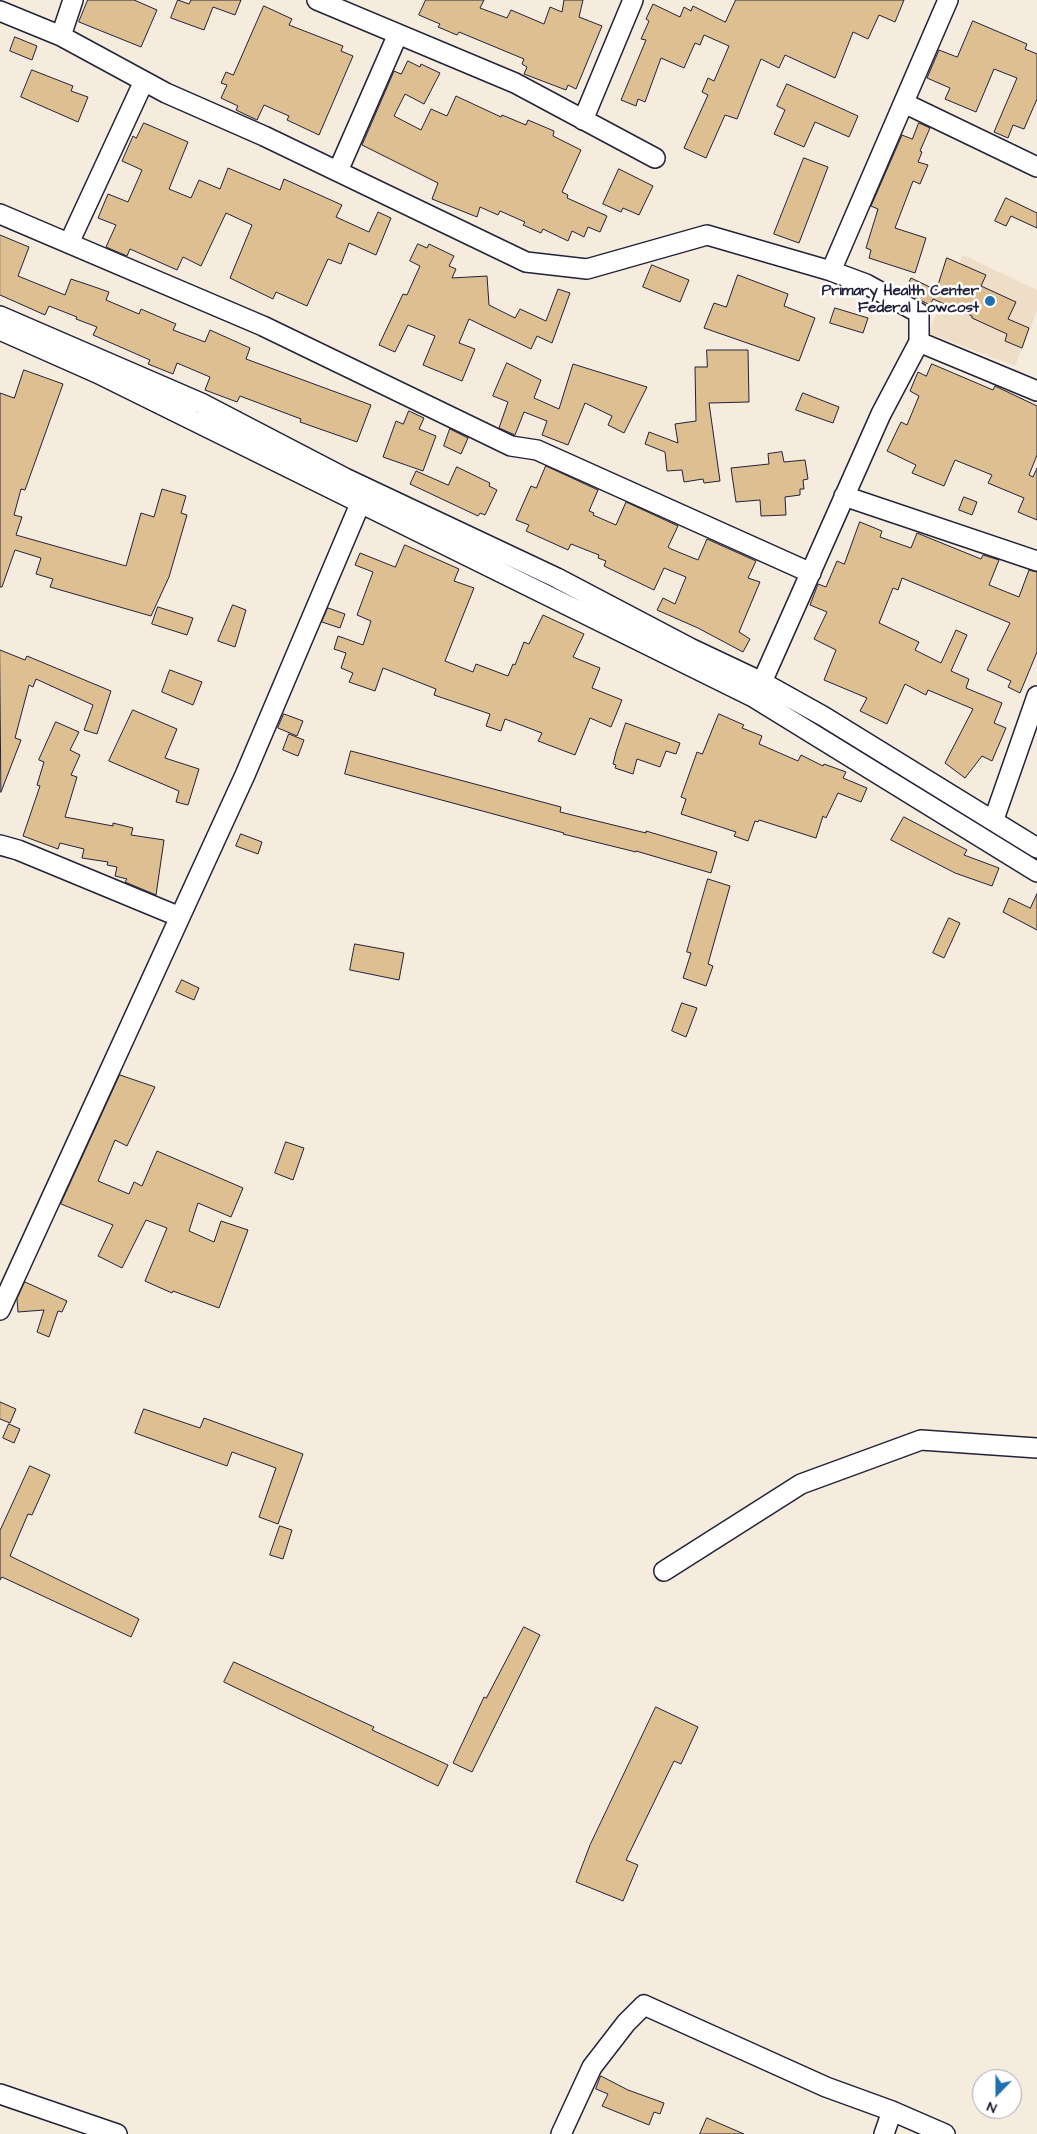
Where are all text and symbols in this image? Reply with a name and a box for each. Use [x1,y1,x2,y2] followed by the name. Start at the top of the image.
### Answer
[822,283,979,318] place label: Primary Health Center Federal Lowcost
[983,294,997,308] marker: Primary Health Center Federal Lowcost
[972,2069,1022,2119] north arrow
[984,2096,1000,2118] text: N

